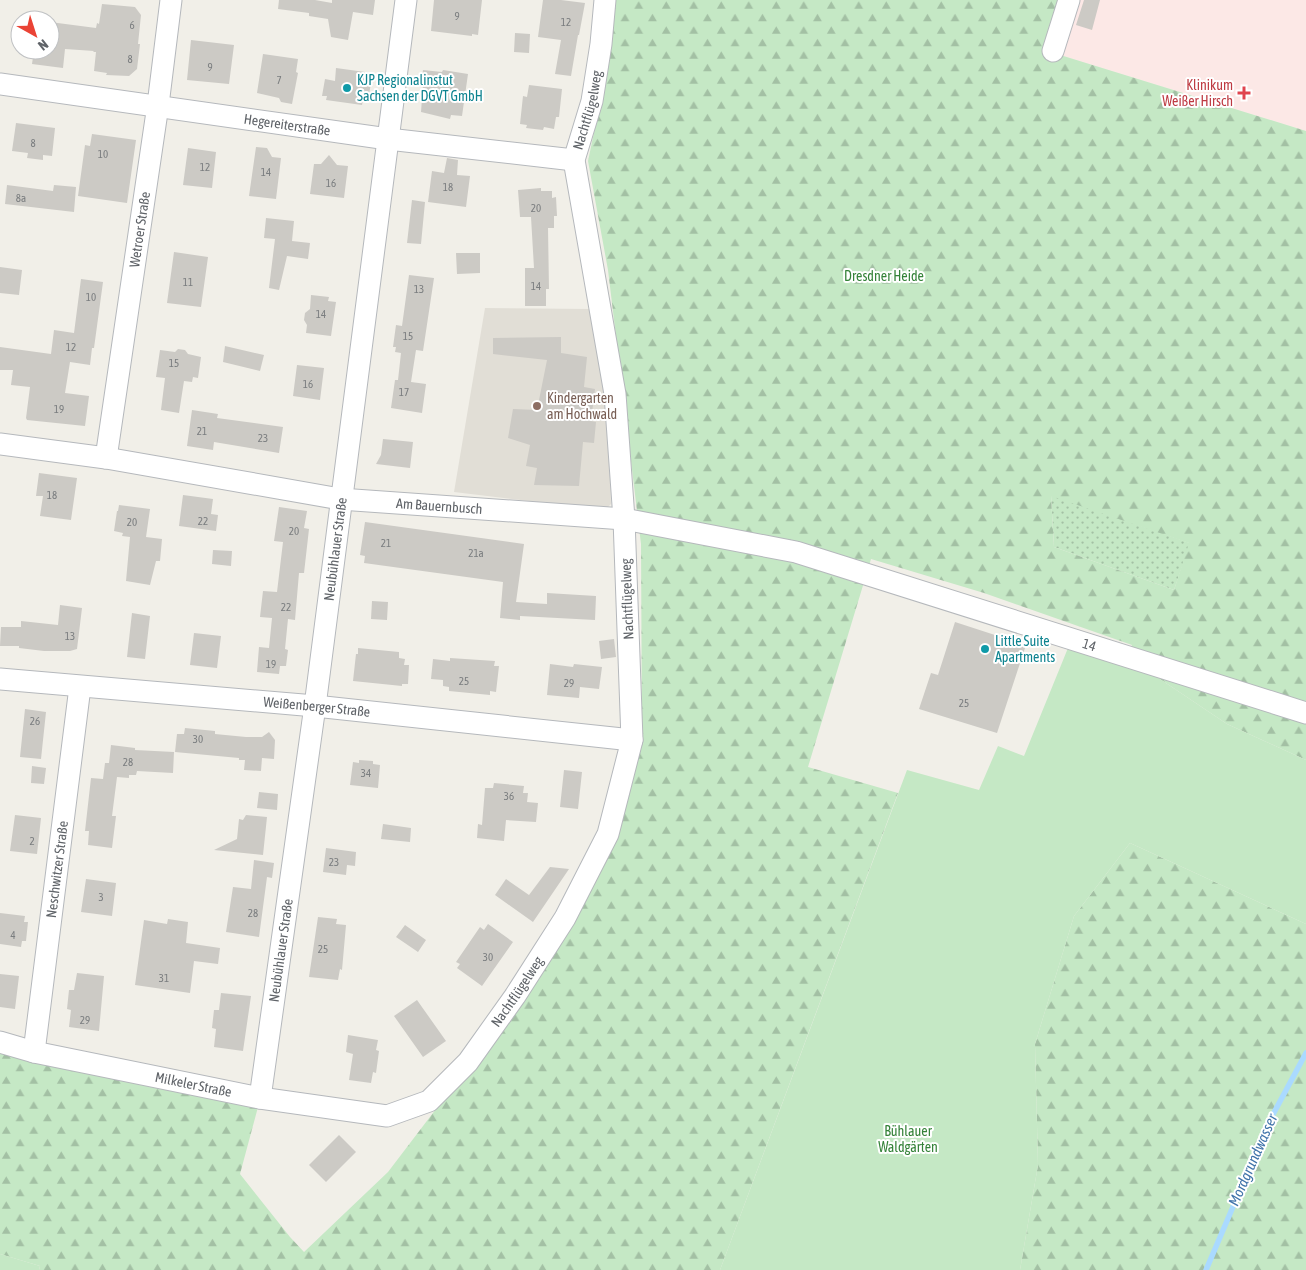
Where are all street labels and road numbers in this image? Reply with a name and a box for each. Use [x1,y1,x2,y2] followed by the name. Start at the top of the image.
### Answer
[570,69,605,152] street label: Nachtflügelweg
[243,111,331,139] street label: Hegereiterstraße
[126,190,153,269] street label: Wetroer Straße
[396,495,483,517] street label: Am Bauernbusch
[321,496,350,602] street label: Neubühlauer Straße
[618,558,636,640] street label: Nachtflügelweg
[1081,635,1098,654] street label: 14
[263,694,371,720] street label: Weißenberger Straße
[43,820,71,919] street label: Neschwitzer Straße
[266,898,296,1003] street label: Neubühlauer Straße
[488,953,546,1030] street label: Nachtflügelweg
[154,1069,233,1100] street label: Milkeler Straße

